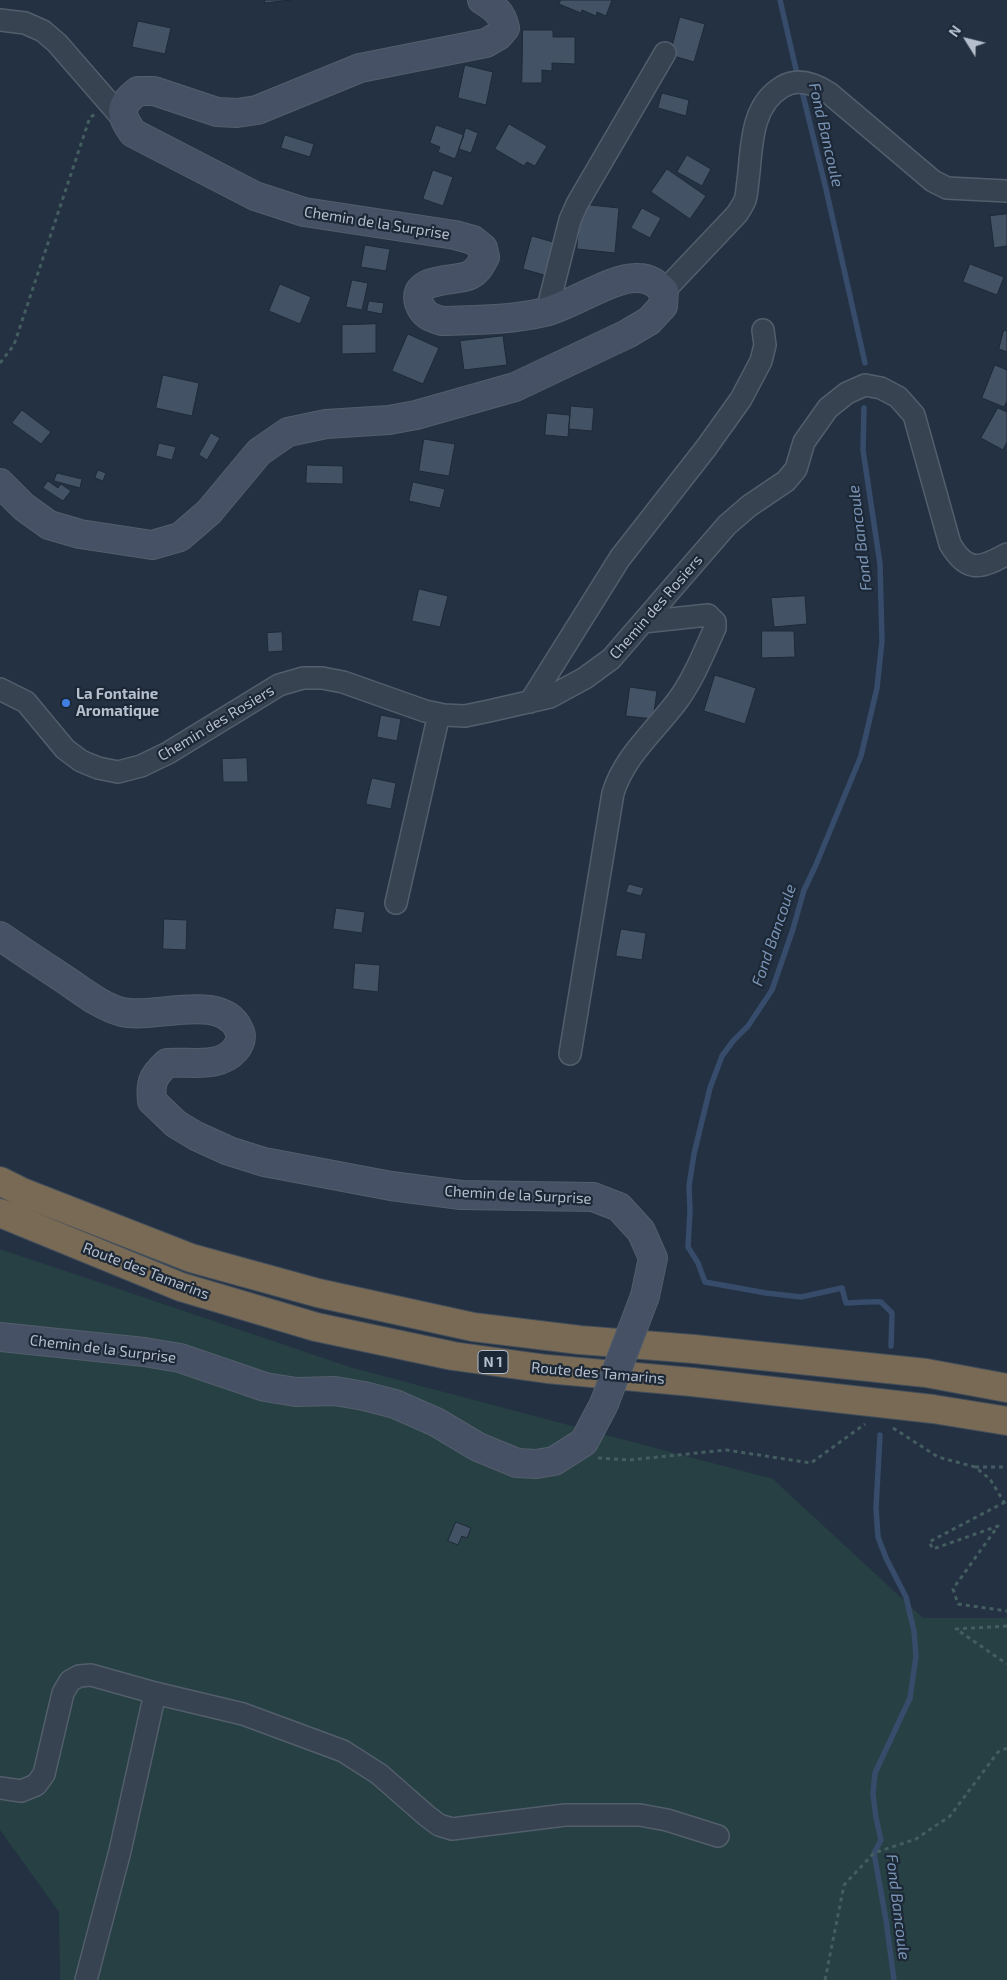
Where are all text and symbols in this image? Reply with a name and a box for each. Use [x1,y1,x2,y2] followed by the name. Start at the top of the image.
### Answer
[942,15,992,65] north arrow
[945,22,964,40] text: N
[805,81,847,189] water label: Fond Bancoule
[303,203,451,243] street label: Chemin de la Surprise
[844,484,876,592] water label: Fond Bancoule
[606,551,706,663] street label: Chemin des Rosiers
[155,681,277,765] street label: Chemin des Rosiers
[76,685,159,720] place label: La Fontaine Aromatique
[60,697,72,709] marker: La Fontaine Aromatique
[748,881,800,989] water label: Fond Bancoule
[444,1182,592,1208] street label: Chemin de la Surprise
[80,1239,212,1303] street label: Route des Tamarins
[29,1331,177,1367] street label: Chemin de la Surprise
[478,1350,508,1374] road number: N 1
[530,1358,666,1388] street label: Route des Tamarins
[882,1853,914,1961] water label: Fond Bancoule

